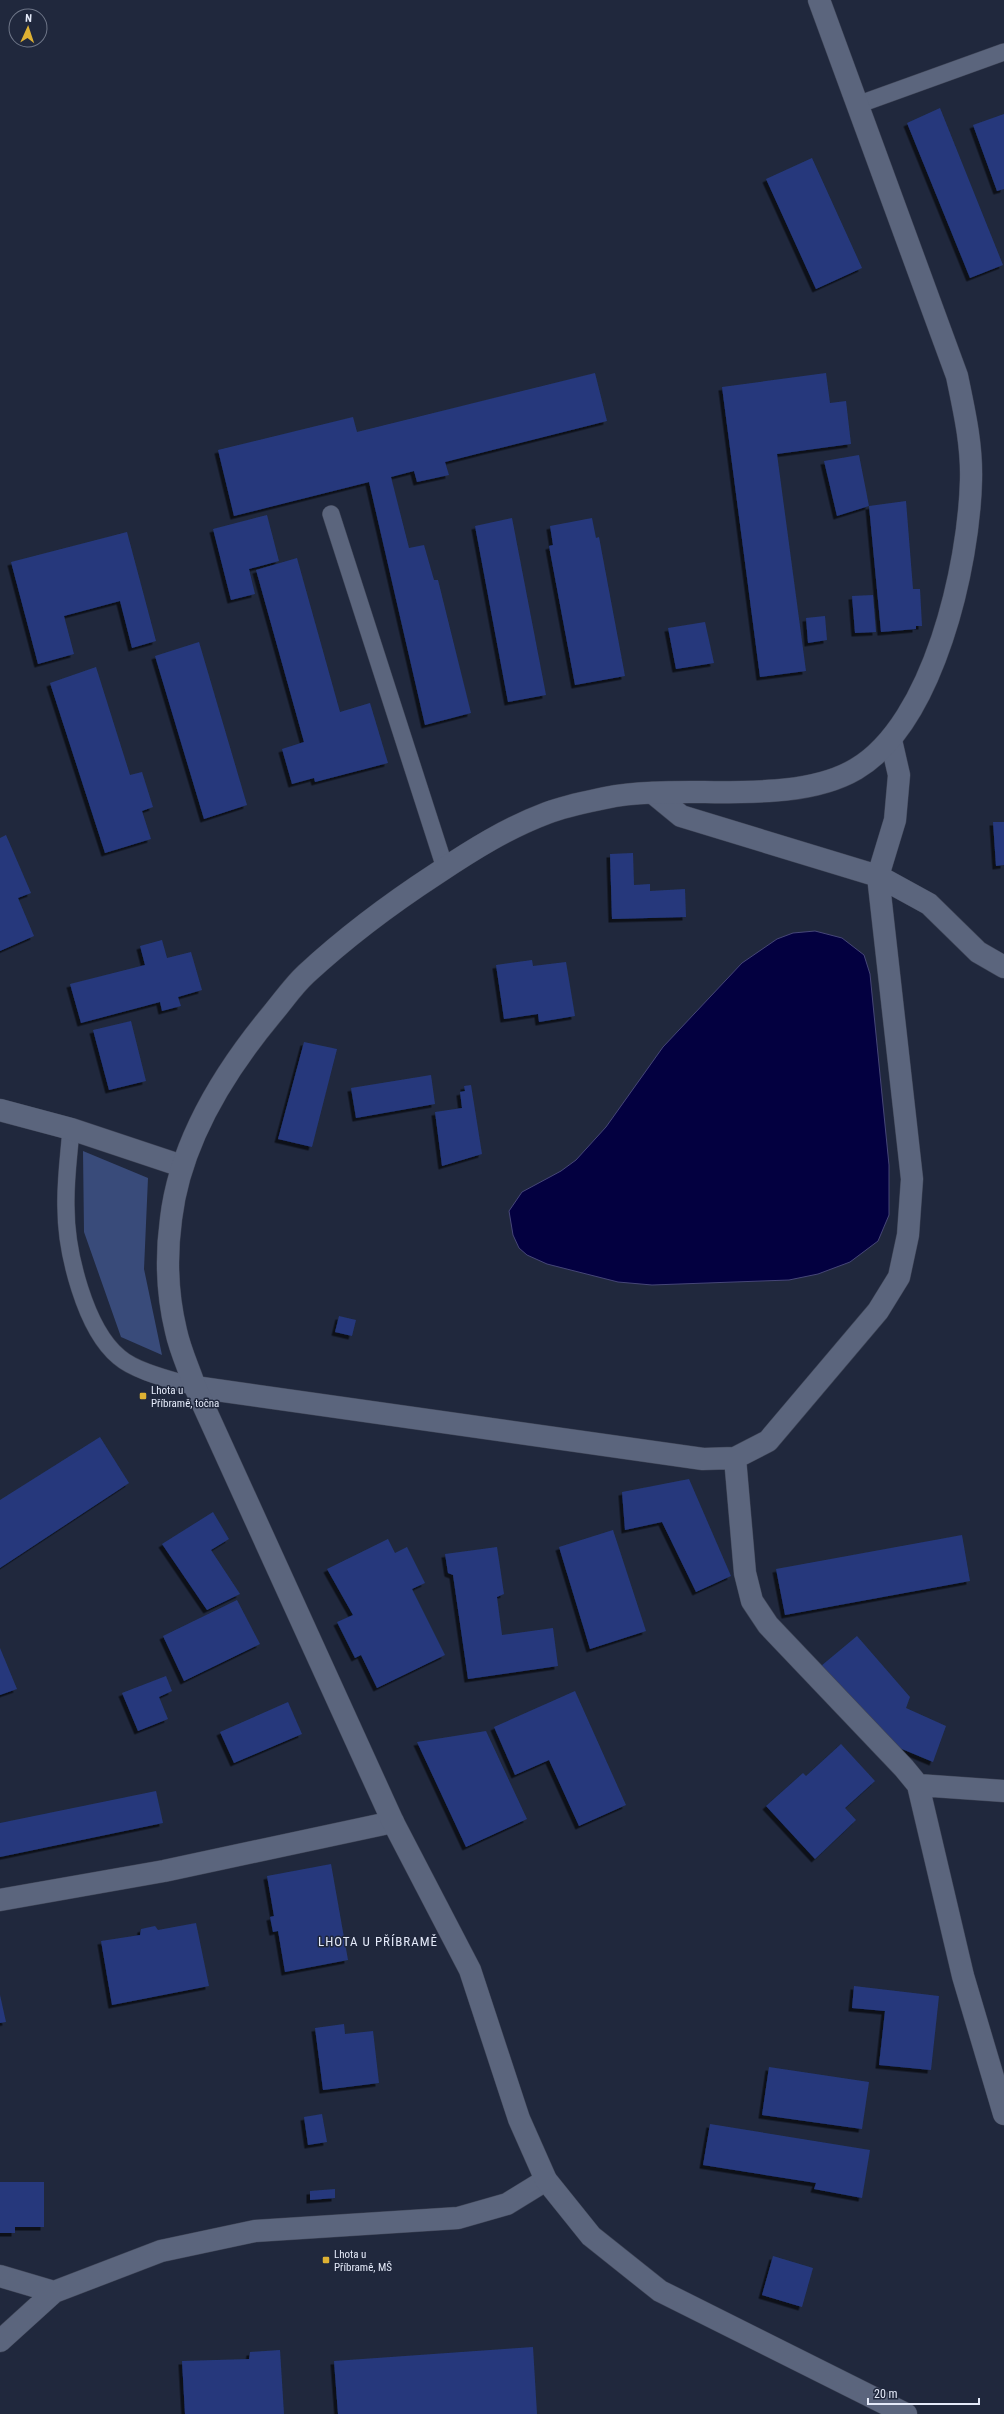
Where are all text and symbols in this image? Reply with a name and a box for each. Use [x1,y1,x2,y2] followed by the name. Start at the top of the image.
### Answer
[8,8,48,48] north arrow
[25,12,32,25] text: N
[151,1384,219,1410] place label: Lhota u Příbramě, točna
[138,1391,148,1401] marker: Lhota u Příbramě, točna
[318,1934,438,1949] district label: LHOTA U PŘÍBRAMĚ
[334,2248,392,2274] place label: Lhota u Příbramě, MŠ
[321,2255,331,2265] marker: Lhota u Příbramě, MŠ
[868,2380,979,2406] scale bar
[874,2387,898,2401] text: 20 m

